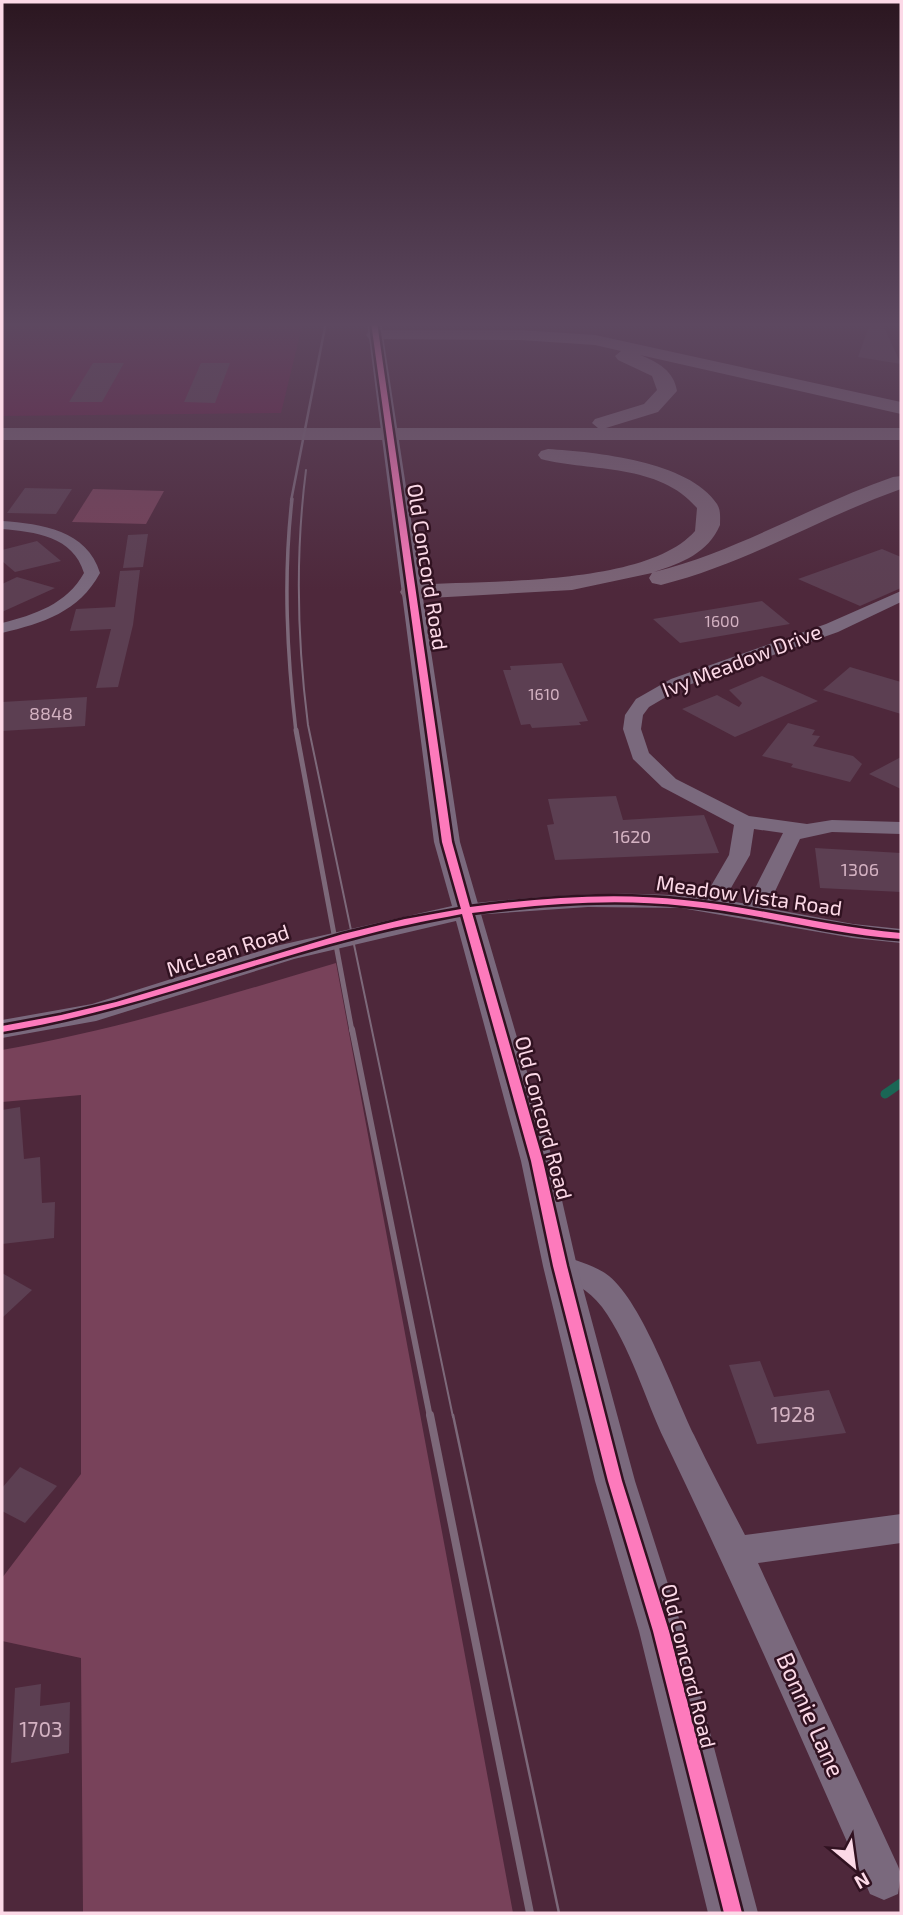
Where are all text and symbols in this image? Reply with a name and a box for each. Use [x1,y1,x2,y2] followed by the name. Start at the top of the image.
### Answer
[403,482,454,652] street label: Old Concord Road
[705,611,739,630] house number: 1600
[658,618,825,701] street label: Ivy Meadow Drive
[528,684,560,703] house number: 1610
[29,702,73,724] house number: 8848
[613,825,651,847] house number: 1620
[841,858,879,880] house number: 1306
[655,869,844,920] street label: Meadow Vista Road
[163,918,292,981] street label: McLean Road
[511,1033,578,1202] street label: Old Concord Road
[771,1401,815,1426] house number: 1928
[657,1581,722,1750] street label: Old Concord Road
[771,1648,852,1781] street label: Bonnie Lane
[19,1716,63,1741] house number: 1703
[819,1831,889,1901] north arrow
[851,1868,874,1895] text: N

